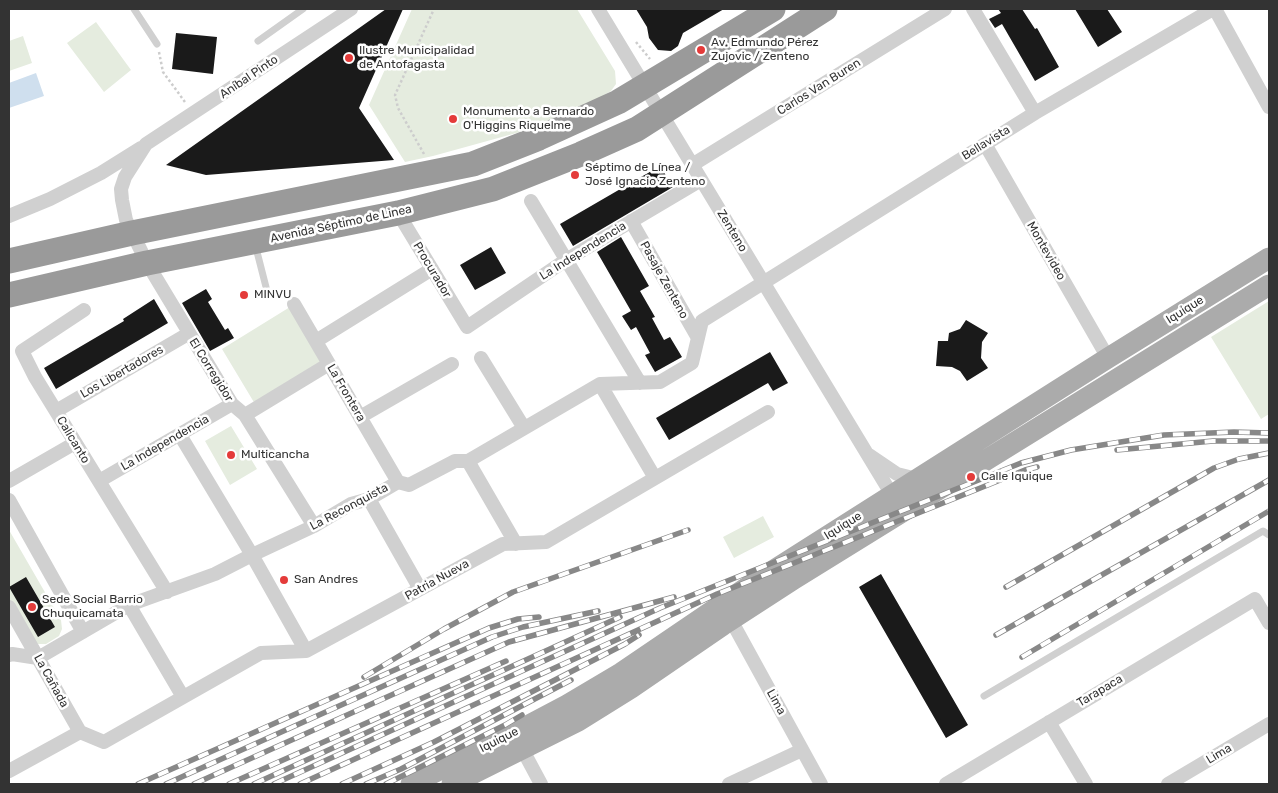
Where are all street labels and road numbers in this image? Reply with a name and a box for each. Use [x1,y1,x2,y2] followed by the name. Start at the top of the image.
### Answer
[217,52,281,102] street label: Aníbal Pinto
[775,56,863,118] street label: Carlos Van Buren
[959,123,1013,163] street label: Bellavista
[269,202,413,246] street label: Avenida Séptimo de Linea
[714,207,750,255] street label: Zenteno
[537,219,629,283] street label: La Independencia
[1023,219,1069,283] street label: Montevideo
[410,239,454,301] street label: Procurador
[637,239,691,321] street label: Pasaje Zenteno
[1164,293,1206,327] street label: Iquique
[186,335,236,405] street label: El Corregidor
[78,342,166,402] street label: Los Libertadores
[324,362,368,424] street label: La Frontera
[118,412,212,474] street label: La Independencia
[53,414,93,466] street label: Calicanto
[308,480,390,534] street label: La Reconquista
[822,509,864,543] street label: Iquique
[402,556,472,604] street label: Patria Nueva
[30,652,72,710] street label: La Cañada
[1075,672,1125,710] street label: Tarapaca
[763,687,789,717] street label: Lima
[477,724,521,756] street label: Iquique
[1204,741,1234,767] street label: Lima

